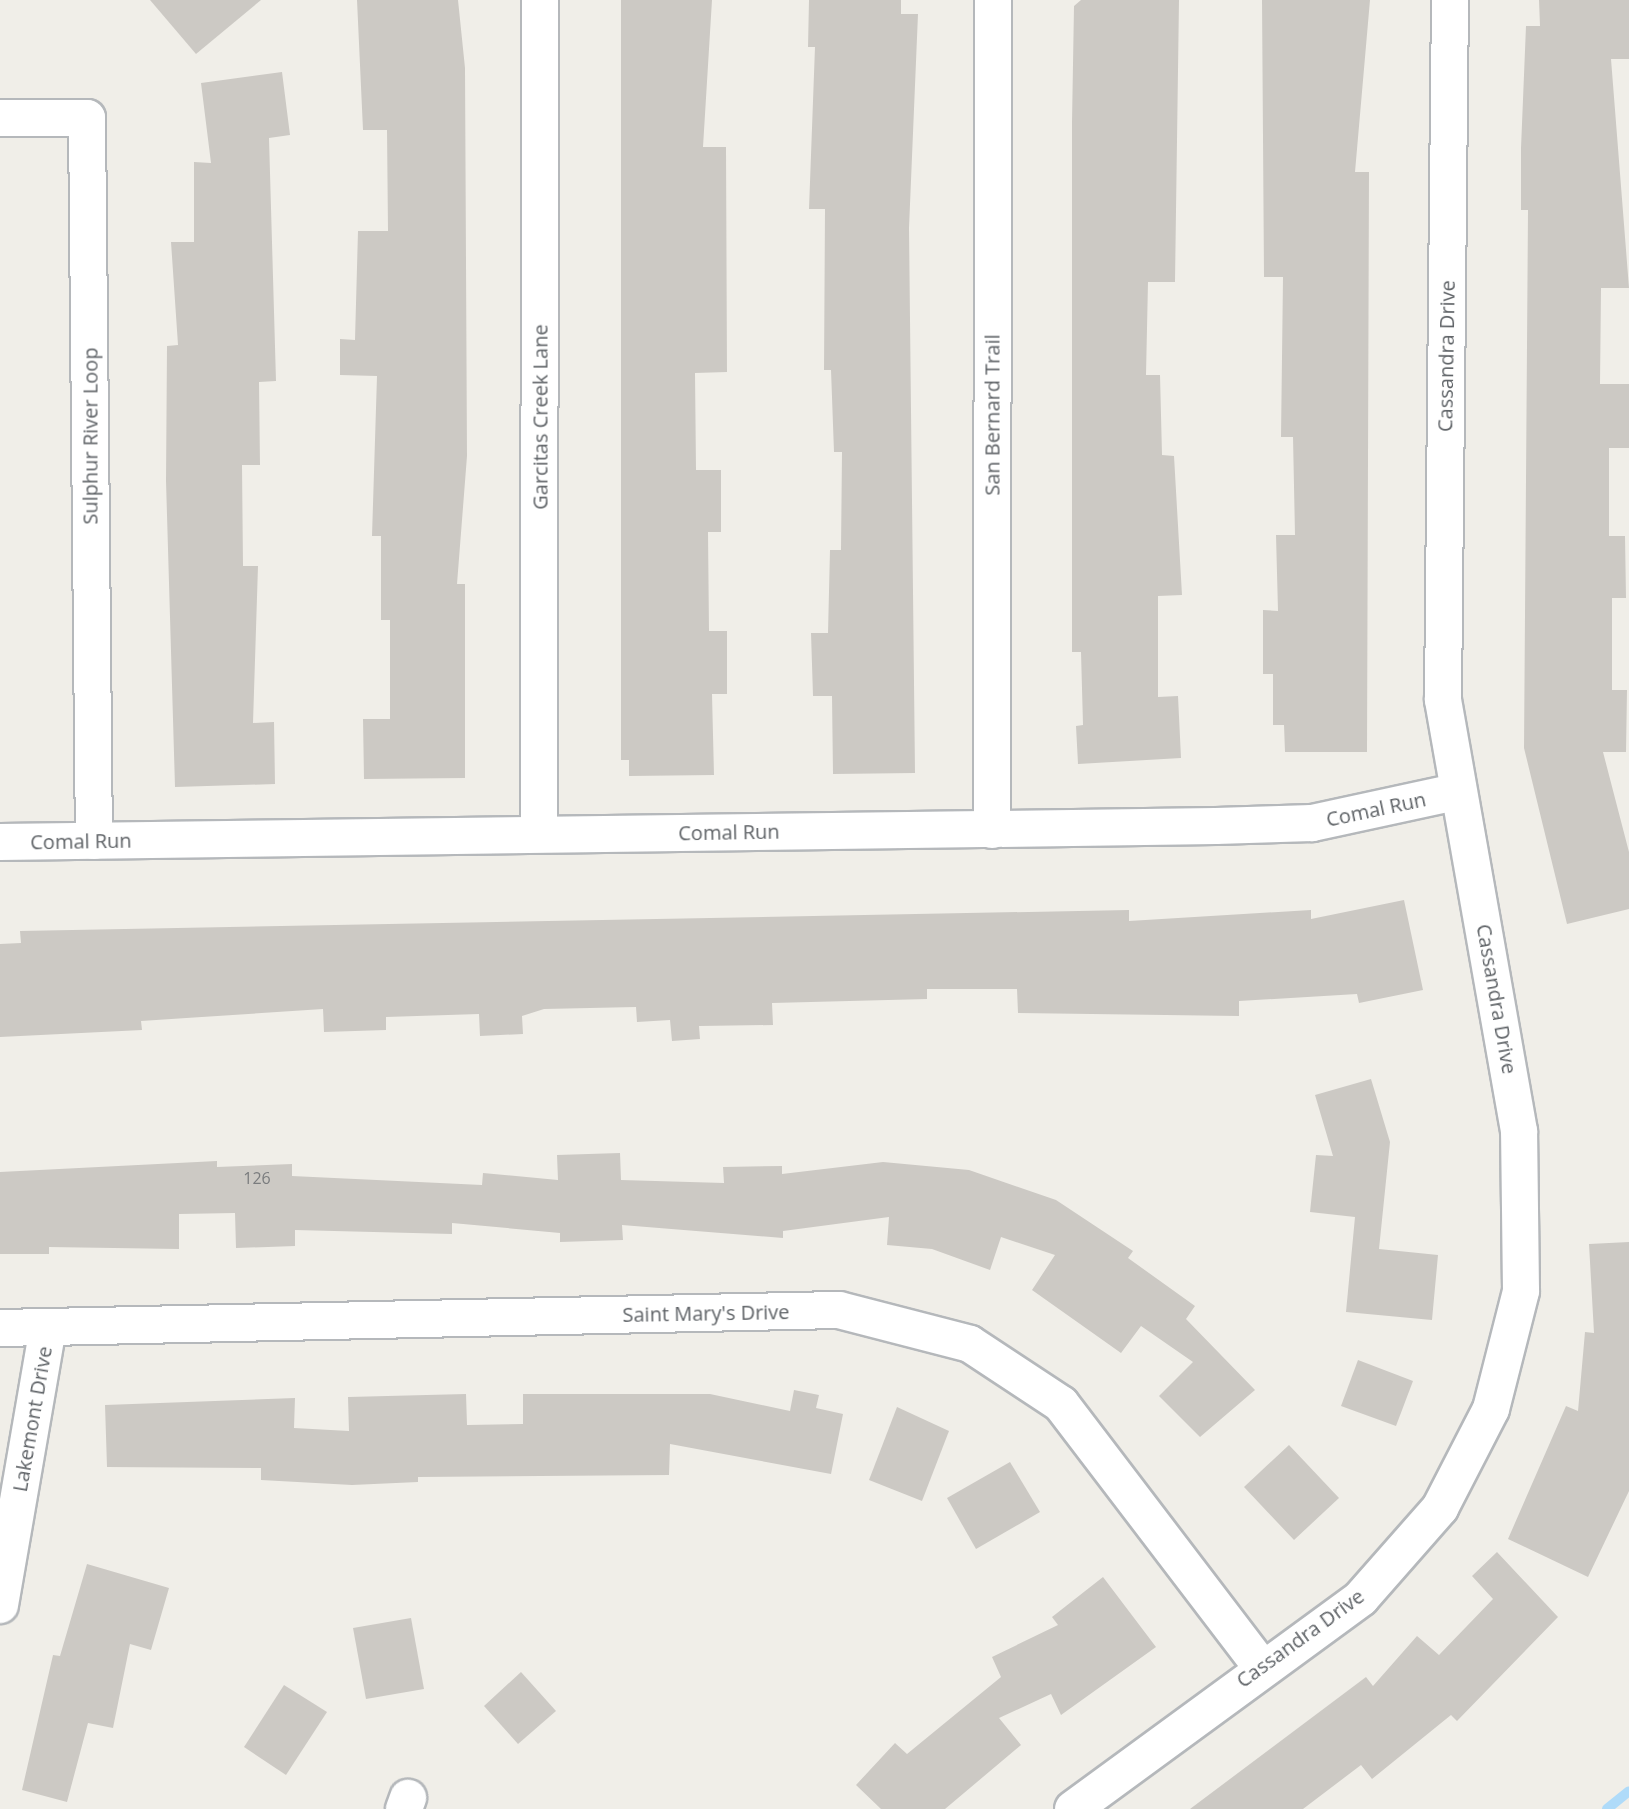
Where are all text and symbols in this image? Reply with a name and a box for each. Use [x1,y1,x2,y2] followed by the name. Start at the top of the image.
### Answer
[1433,280,1459,432] street label: Cassandra Drive
[528,324,552,510] street label: Garcitas Creek Lane
[980,334,1004,496] street label: San Bernard Trail
[78,347,102,525] street label: Sulphur River Loop
[1324,787,1428,831] street label: Comal Run
[678,819,780,845] street label: Comal Run
[30,828,132,854] street label: Comal Run
[1472,922,1522,1076] street label: Cassandra Drive
[243,1168,271,1188] house number: 126
[622,1300,790,1326] street label: Saint Mary's Drive
[7,1344,57,1494] street label: Lakemont Drive
[1232,1584,1368,1692] street label: Cassandra Drive

